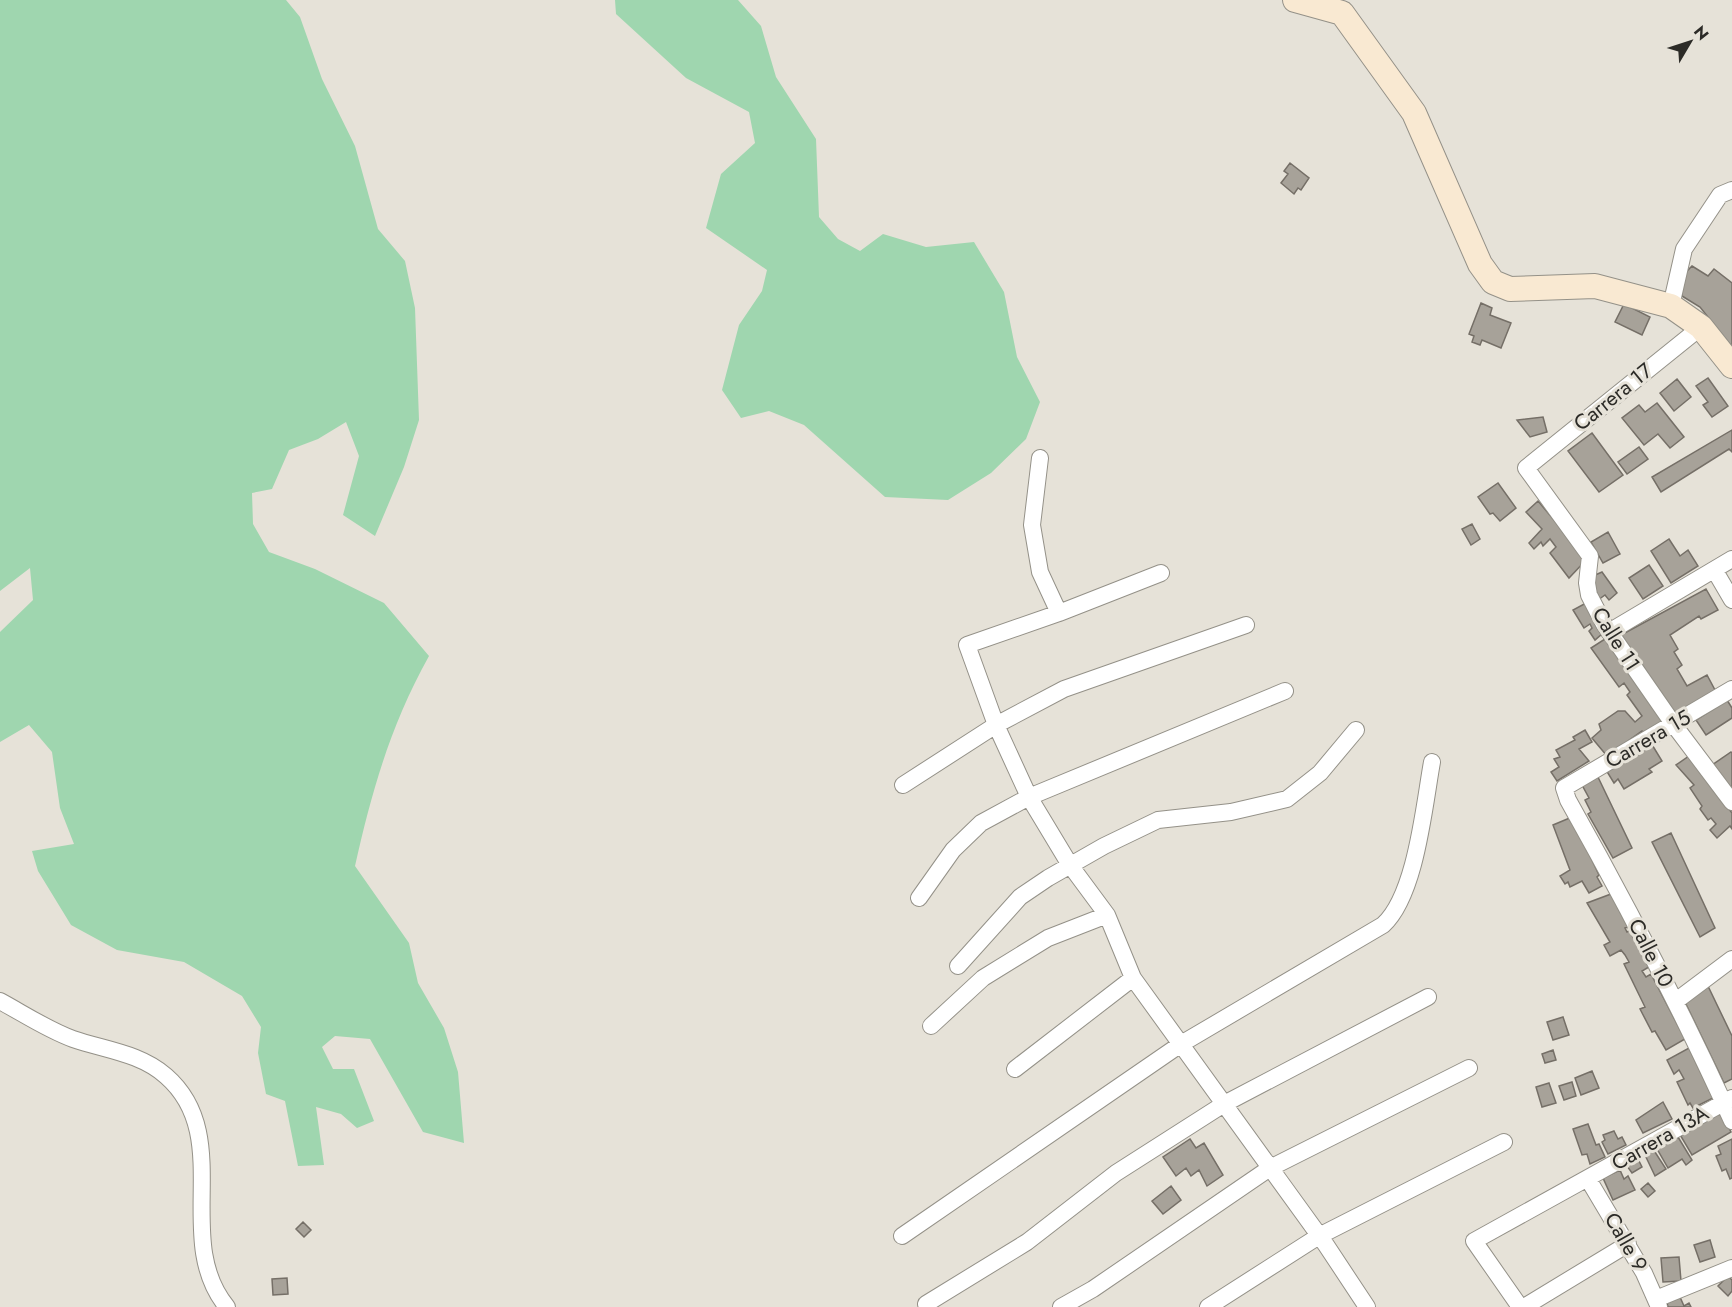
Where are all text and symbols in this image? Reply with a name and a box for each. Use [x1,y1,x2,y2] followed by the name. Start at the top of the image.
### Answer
[1660,12,1720,72] north arrow
[1688,21,1714,45] text: N
[1567,356,1659,438] street label: Carrera 17
[1585,601,1647,677] street label: Calle 11
[1600,702,1696,776] street label: Carrera 15
[1621,914,1681,992] street label: Calle 10
[1606,1098,1714,1178] street label: Carrera 13A
[1597,1207,1655,1277] street label: Calle 9

